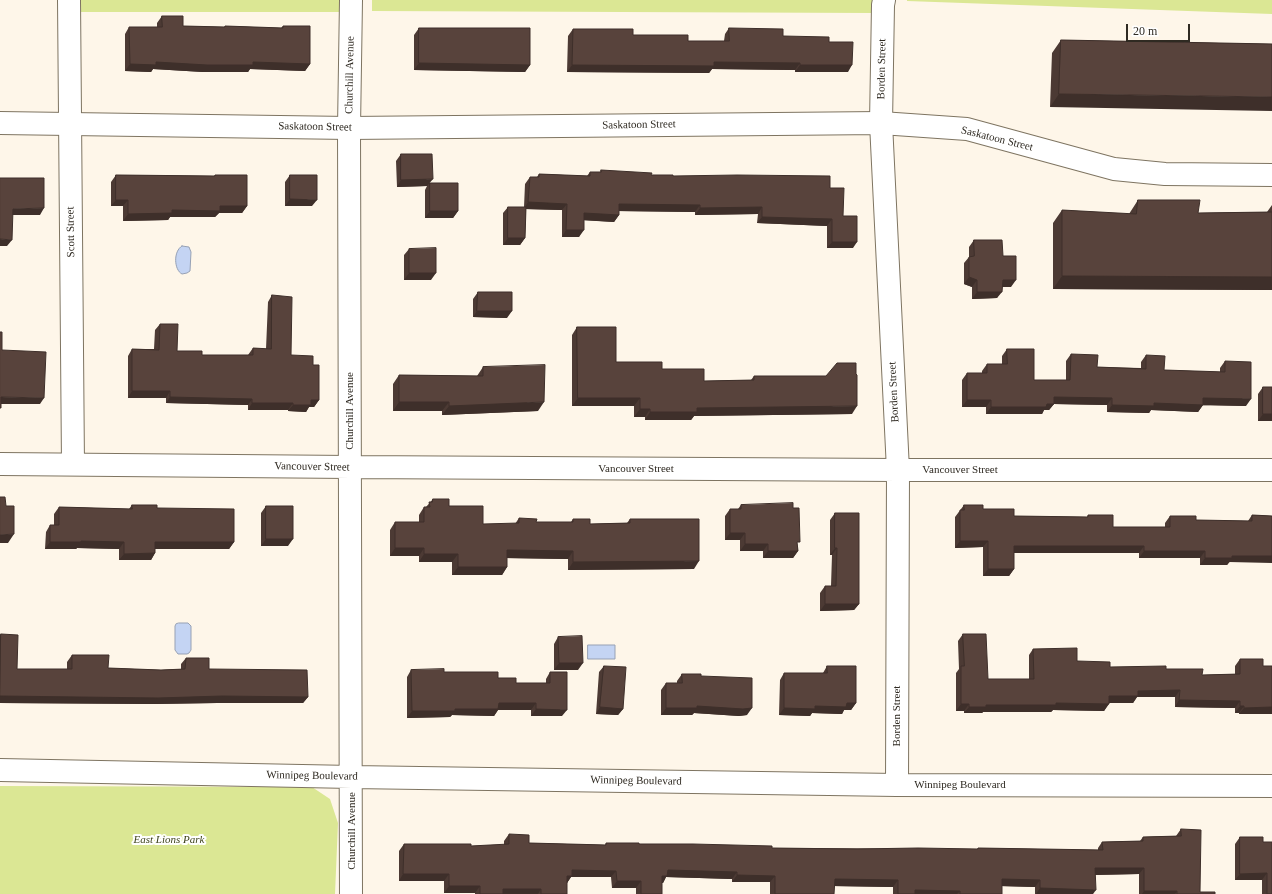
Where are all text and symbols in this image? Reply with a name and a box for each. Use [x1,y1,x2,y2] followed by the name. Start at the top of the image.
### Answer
[1128,16,1192,42] scale bar
[1133,24,1157,38] text: 20 m
[343,36,357,114] street label: Churchill Avenue
[875,38,889,100] street label: Borden Street
[602,118,676,132] street label: Saskatoon Street
[278,120,352,134] street label: Saskatoon Street
[960,124,1034,154] street label: Saskatoon Street
[64,206,78,258] street label: Scott Street
[886,361,902,423] street label: Borden Street
[343,372,357,450] street label: Churchill Avenue
[274,460,350,474] street label: Vancouver Street
[598,462,674,476] street label: Vancouver Street
[922,463,998,477] street label: Vancouver Street
[890,686,904,746] street label: Borden Street
[266,769,358,783] street label: Winnipeg Boulevard
[590,774,682,788] street label: Winnipeg Boulevard
[914,778,1006,792] street label: Winnipeg Boulevard
[345,792,359,870] street label: Churchill Avenue
[134,833,204,847] park label: East Lions Park

